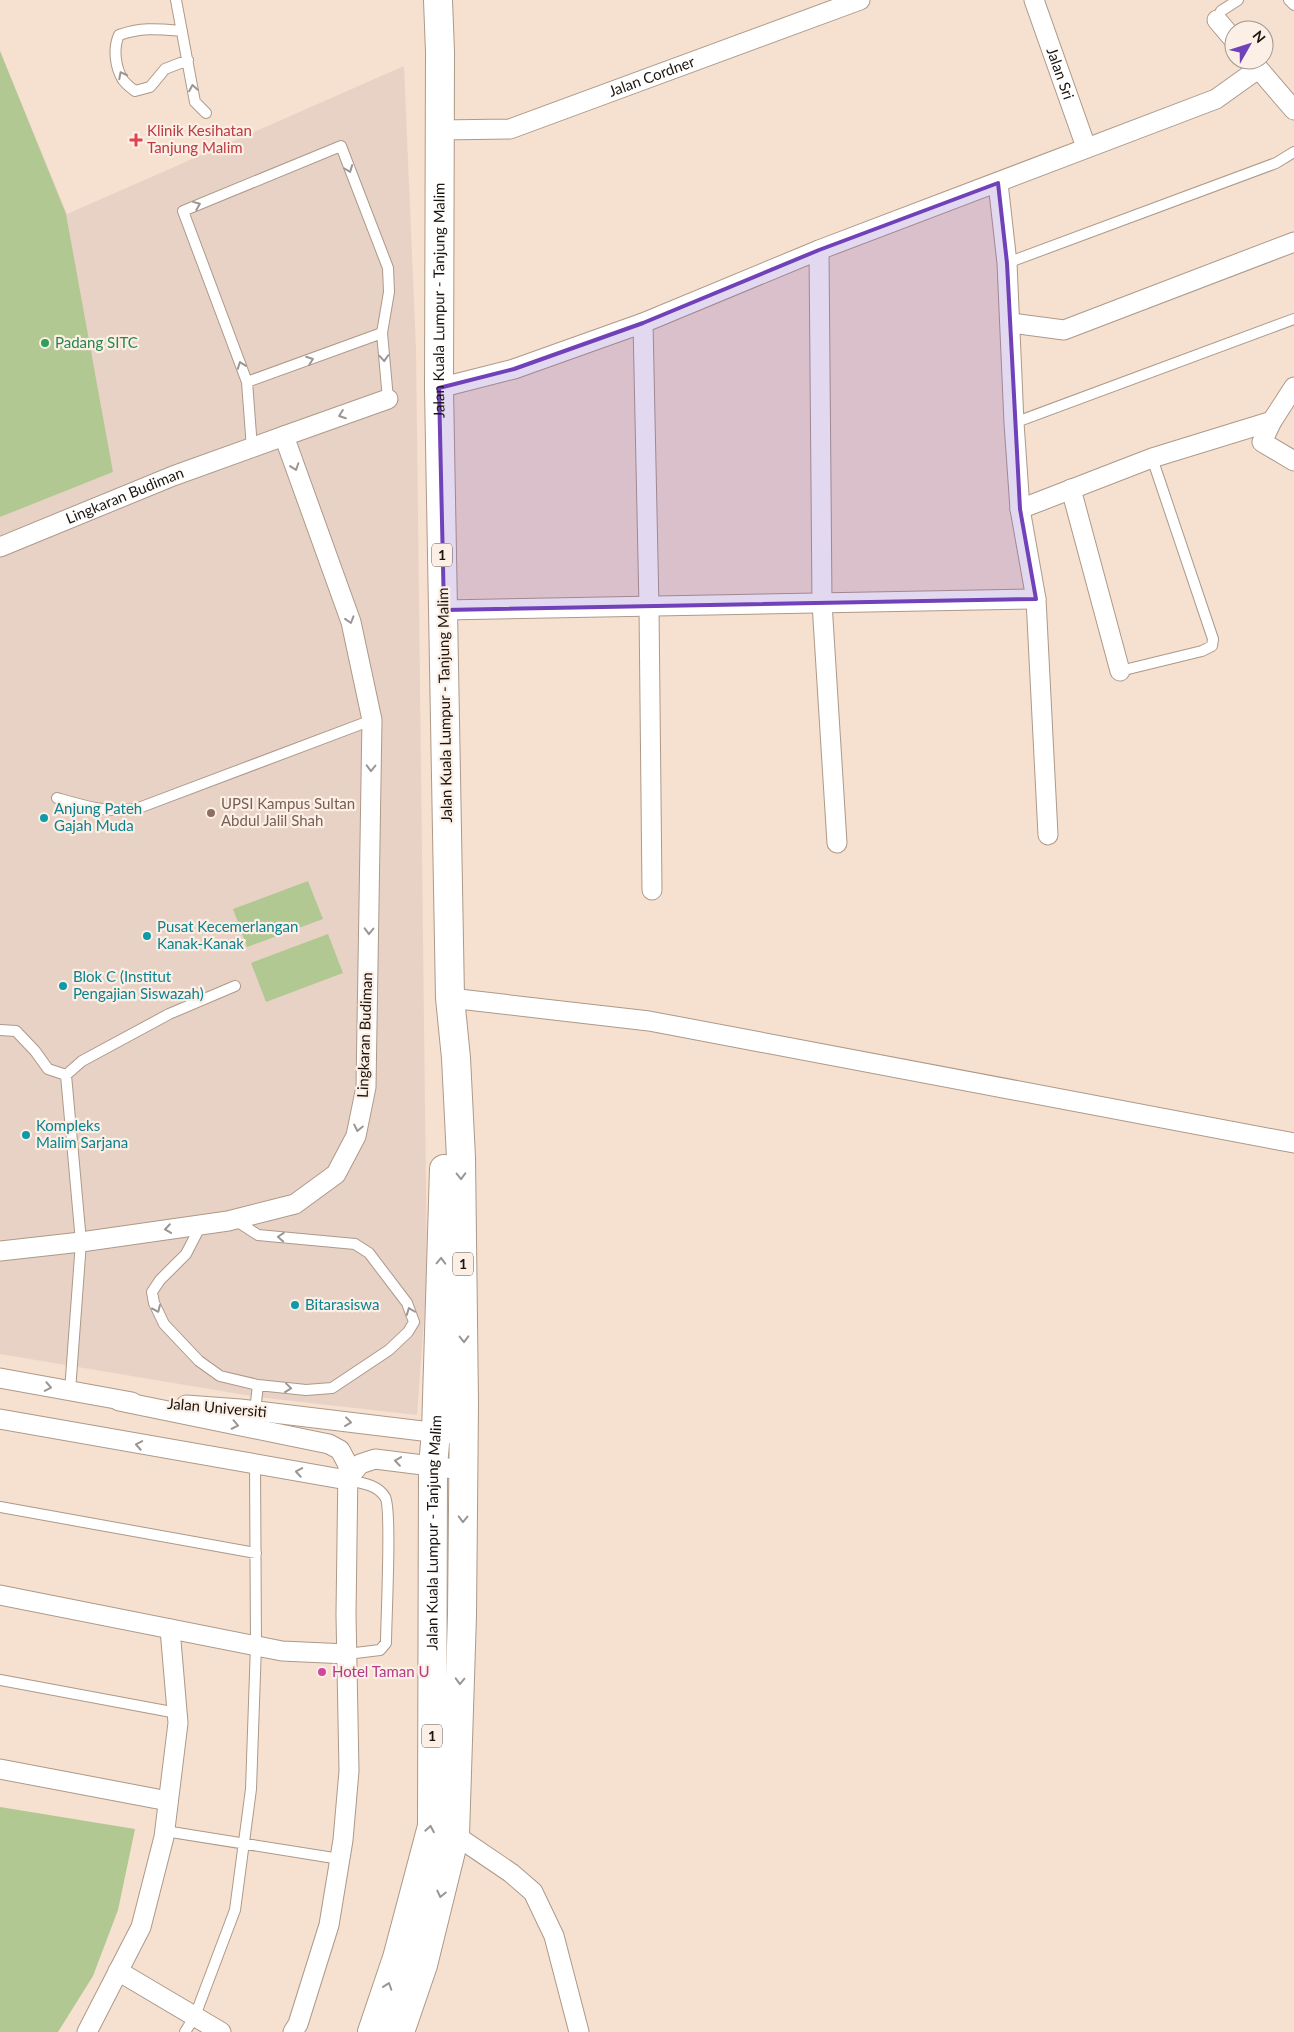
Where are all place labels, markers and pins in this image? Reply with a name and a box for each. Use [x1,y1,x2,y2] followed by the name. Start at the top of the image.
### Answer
[147,121,252,156] place label: Klinik Kesihatan Tanjung Malim
[129,133,143,147] marker: Klinik Kesihatan Tanjung Malim
[55,333,138,351] place label: Padang SITC
[39,337,51,349] marker: Padang SITC
[221,794,355,829] place label: UPSI Kampus Sultan Abdul Jalil Shah
[54,799,142,834] place label: Anjung Pateh Gajah Muda
[205,807,217,819] marker: UPSI Kampus Sultan Abdul Jalil Shah
[38,812,50,824] marker: Anjung Pateh Gajah Muda
[157,917,298,952] place label: Pusat Kecemerlangan Kanak-Kanak
[141,930,153,942] marker: Pusat Kecemerlangan Kanak-Kanak
[73,967,204,1002] place label: Blok C (Institut Pengajian Siswazah)
[57,980,69,992] marker: Blok C (Institut Pengajian Siswazah)
[36,1116,128,1151] place label: Kompleks Malim Sarjana
[20,1129,32,1141] marker: Kompleks Malim Sarjana
[305,1295,380,1313] place label: Bitarasiswa
[289,1299,301,1311] marker: Bitarasiswa
[332,1662,429,1680] place label: Hotel Taman U
[316,1666,328,1678] marker: Hotel Taman U

